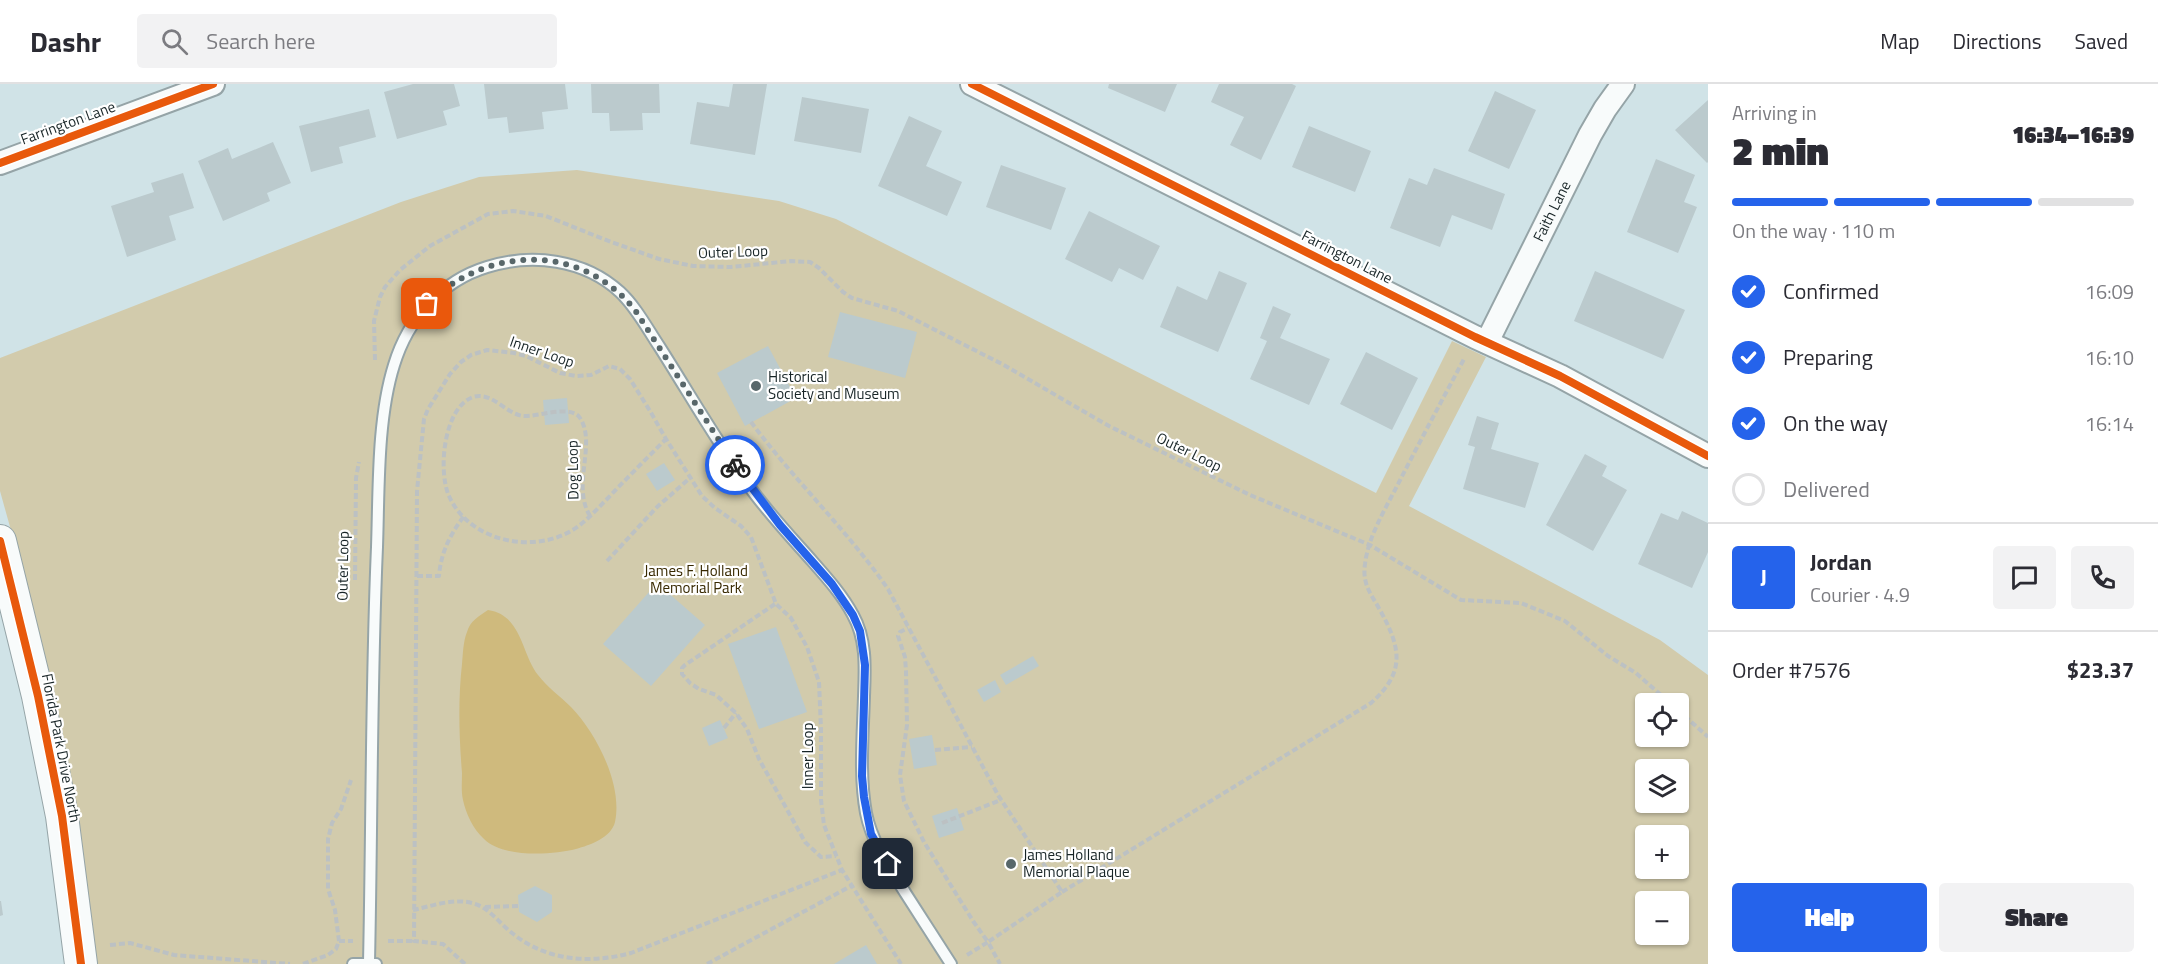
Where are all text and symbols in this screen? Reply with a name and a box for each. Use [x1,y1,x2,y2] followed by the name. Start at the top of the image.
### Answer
[137,14,557,68] search box
[30,20,101,63] text: Dashr
[206,24,315,58] text: Search here
[158,25,191,58] icon: search
[1880,25,1920,57] text: Map
[1953,25,2042,57] text: Directions
[2075,25,2128,57] text: Saved
[17,95,118,150] street label: Farrington Lane
[1732,97,1817,128] text: Arriving in
[2012,118,2134,152] text: 16:34–16:39
[1732,121,1829,180] text: 2 min
[1527,177,1576,245] street label: Faith Lane
[1732,215,1895,246] text: On the way · 110 m
[1298,224,1397,289] street label: Farrington Lane
[698,239,768,264] street label: Outer Loop
[1783,274,1879,308] text: Confirmed
[1732,275,1765,308] icon: check
[2085,276,2134,307] text: 16:09
[401,278,452,329] pin
[410,287,443,320] icon: bag
[507,330,578,373] street label: Inner Loop
[1783,340,1873,374] text: Preparing
[1732,341,1765,374] icon: check
[2085,342,2134,373] text: 16:10
[768,365,900,405] place label: Historical Society and Museum
[749,379,763,393] marker: Historical Society and Museum
[1783,406,1888,440] text: On the way
[1732,407,1765,440] icon: check
[2085,408,2134,439] text: 16:14
[1153,426,1226,477] street label: Outer Loop
[705,435,765,495] courier
[560,440,585,500] street label: Dog Loop
[719,449,752,482] icon: bike
[1783,472,1870,506] text: Delivered
[330,531,355,601] street label: Outer Loop
[1810,545,1872,579] text: Jordan
[1993,546,2056,609] button: chat
[2071,546,2134,609] button: phone
[644,559,748,599] park label: James F. Holland Memorial Park
[1760,560,1767,594] text: J
[1810,579,1910,610] text: Courier · 4.9
[1732,653,1851,687] text: Order #7576
[2067,653,2134,687] text: $23.37
[36,672,87,824] street label: Florida Park Drive North
[1635,693,1689,945] map controls
[1635,693,1689,747] button: locate
[796,723,819,789] street label: Inner Loop
[1635,759,1689,813] button: layers
[1635,825,1689,879] button: +
[862,838,913,889] pin
[1023,843,1130,883] place label: James Holland Memorial Plaque
[871,847,904,880] icon: home
[1004,857,1018,871] marker: James Holland Memorial Plaque
[1732,883,1927,952] button: Help
[1939,883,2134,952] button: Share
[1635,891,1689,945] button: −

